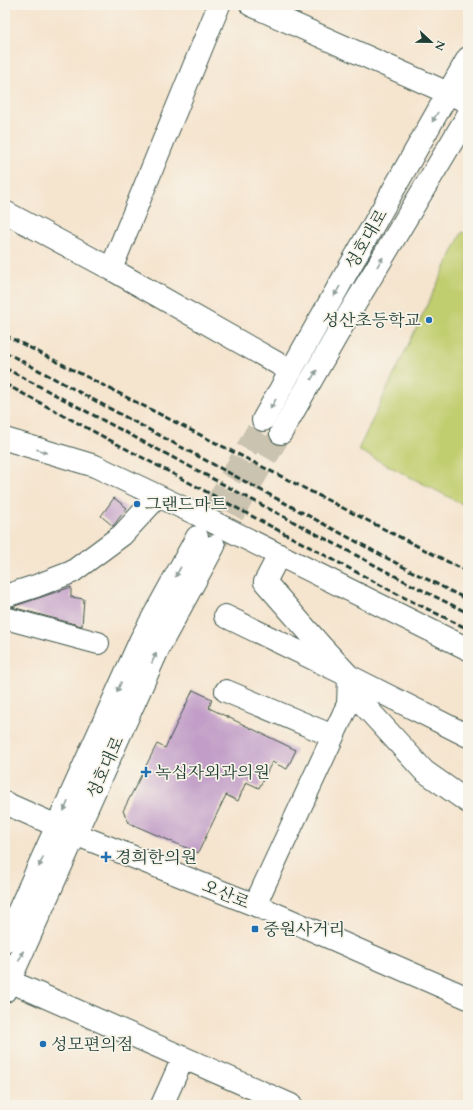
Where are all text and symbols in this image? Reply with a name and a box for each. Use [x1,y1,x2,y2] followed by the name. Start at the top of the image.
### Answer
[411,22,451,62] north arrow
[431,38,449,53] text: N
[432,111,439,123] one-way arrow
[340,205,393,273] street label: 성호대로
[376,257,384,267] one-way arrow
[333,285,340,297] one-way arrow
[322,309,422,332] place label: 성산초등학교
[424,315,434,325] marker: 성산초등학교
[311,369,318,380] one-way arrow
[269,398,276,410] one-way arrow
[37,448,49,454] one-way arrow
[145,493,228,516] place label: 그랜드마트
[132,499,142,509] marker: 그랜드마트
[175,566,182,578] one-way arrow
[151,652,157,664] one-way arrow
[116,682,122,693] one-way arrow
[82,732,130,802] street label: 성호대로
[155,761,270,784] place label: 녹십자외과의원
[140,766,152,778] marker: 녹십자외과의원
[63,800,69,812] one-way arrow
[115,846,197,869] place label: 경희한의원
[100,851,112,863] marker: 경희한의원
[38,856,44,867] one-way arrow
[199,875,253,915] street label: 오산로
[263,918,345,941] place label: 중원사거리
[250,924,260,934] marker: 중원사거리
[18,950,24,961] one-way arrow
[51,1033,133,1056] place label: 성모편의점
[38,1039,48,1049] marker: 성모편의점

